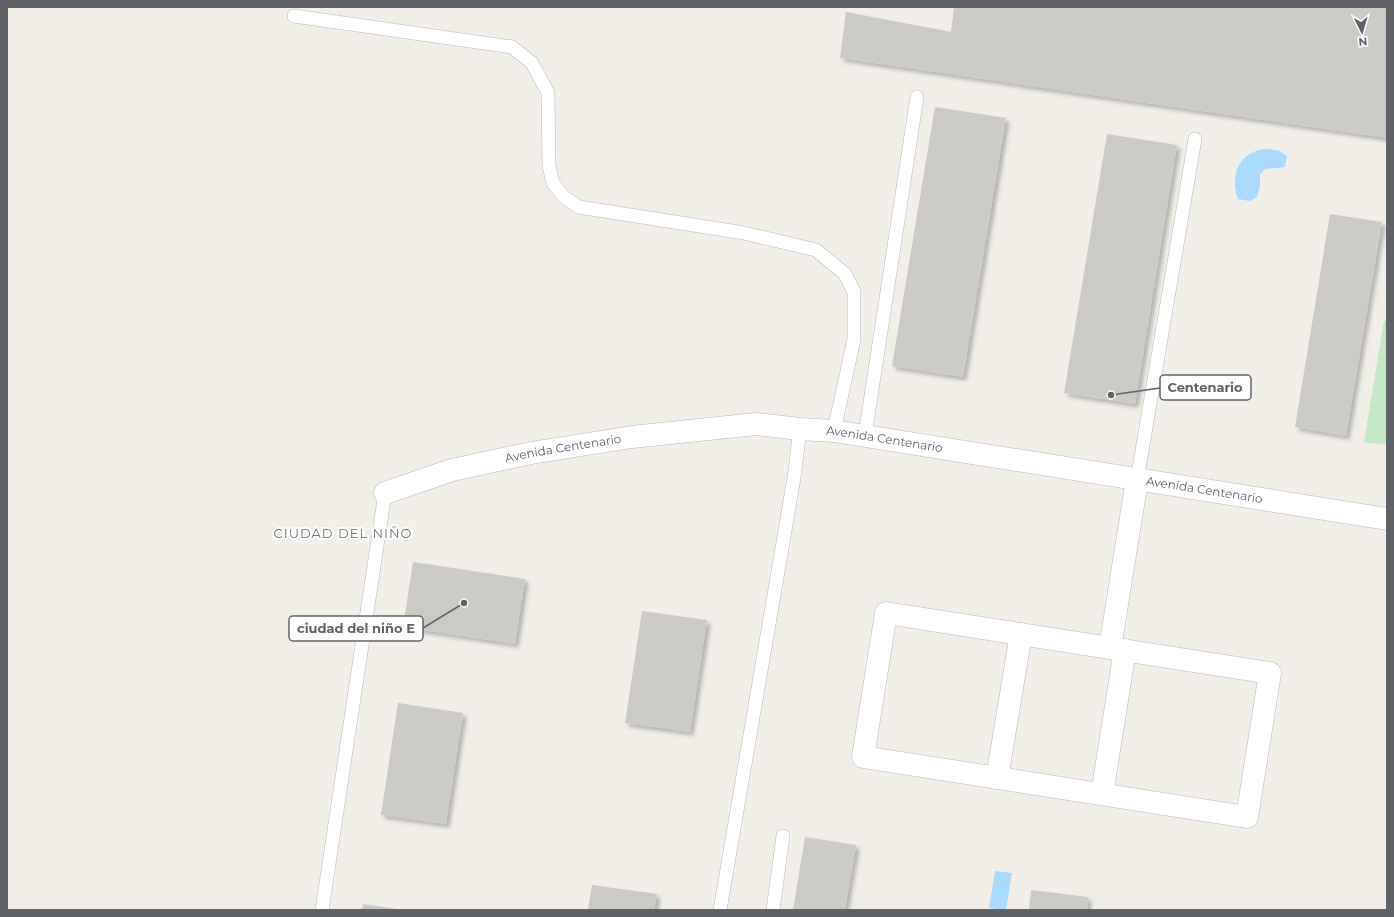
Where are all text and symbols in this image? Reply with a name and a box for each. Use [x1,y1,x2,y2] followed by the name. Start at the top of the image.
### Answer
[1342,12,1382,52] north arrow
[1358,35,1368,49] text: N
[1160,375,1251,400] callout: Centenario
[1168,379,1243,395] text: Centenario
[826,423,944,455] street label: Avenida Centenario
[503,431,622,465] street label: Avenida Centenario
[1145,473,1264,506] street label: Avenida Centenario
[274,525,412,541] district label: CIUDAD DEL NIÑO
[289,616,423,641] callout: ciudad del niño E
[297,620,415,636] text: ciudad del niño E

